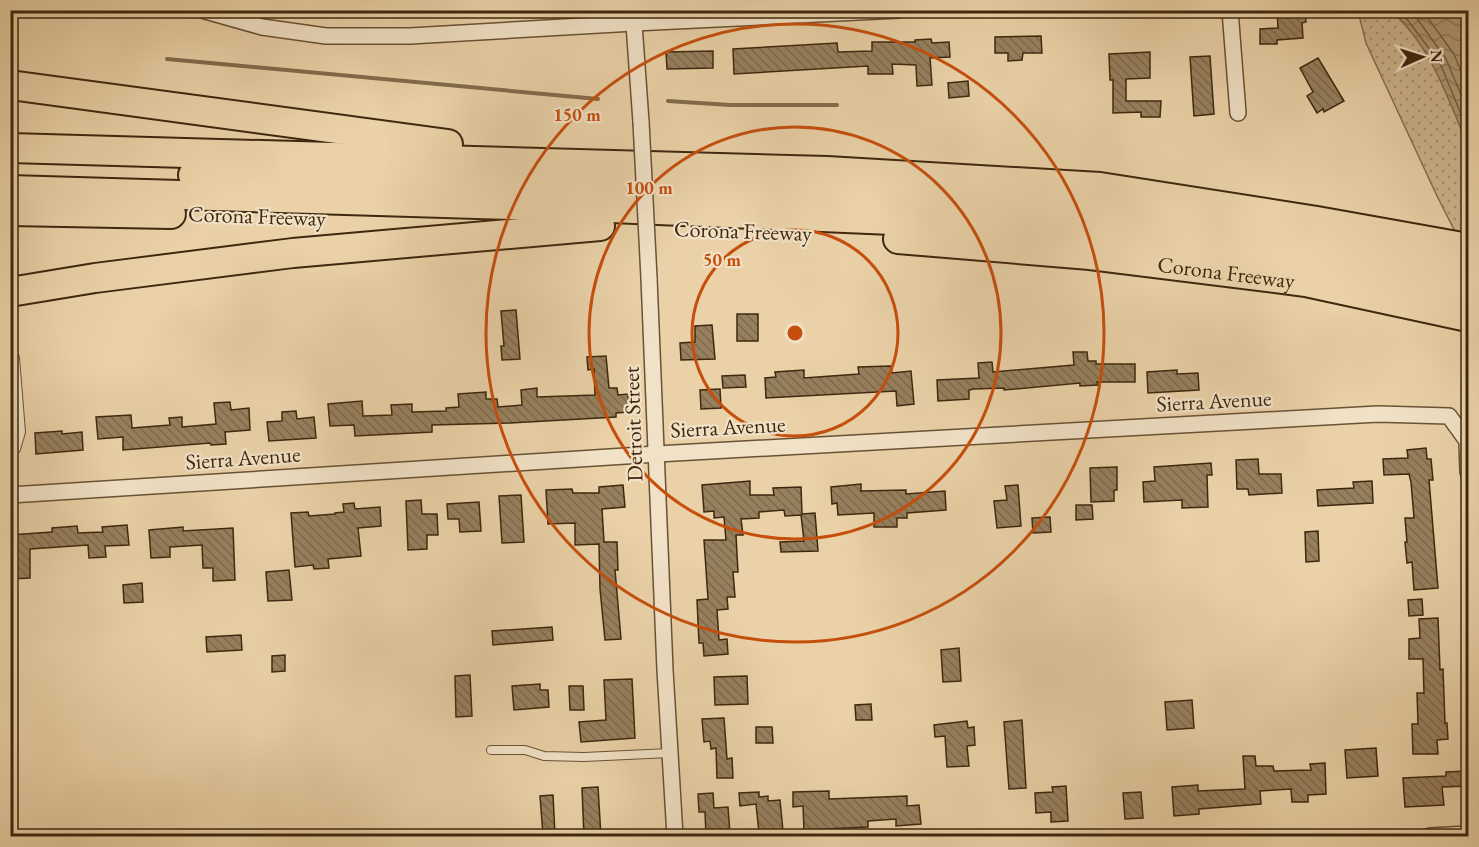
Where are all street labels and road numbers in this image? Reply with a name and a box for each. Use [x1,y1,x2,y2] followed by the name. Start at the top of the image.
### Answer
[188,199,327,233] street label: Corona Freeway
[674,214,813,248] street label: Corona Freeway
[1156,249,1297,295] street label: Corona Freeway
[616,366,650,482] street label: Detroit Street
[1156,383,1273,418] street label: Sierra Avenue
[670,409,787,444] street label: Sierra Avenue
[185,439,302,476] street label: Sierra Avenue

